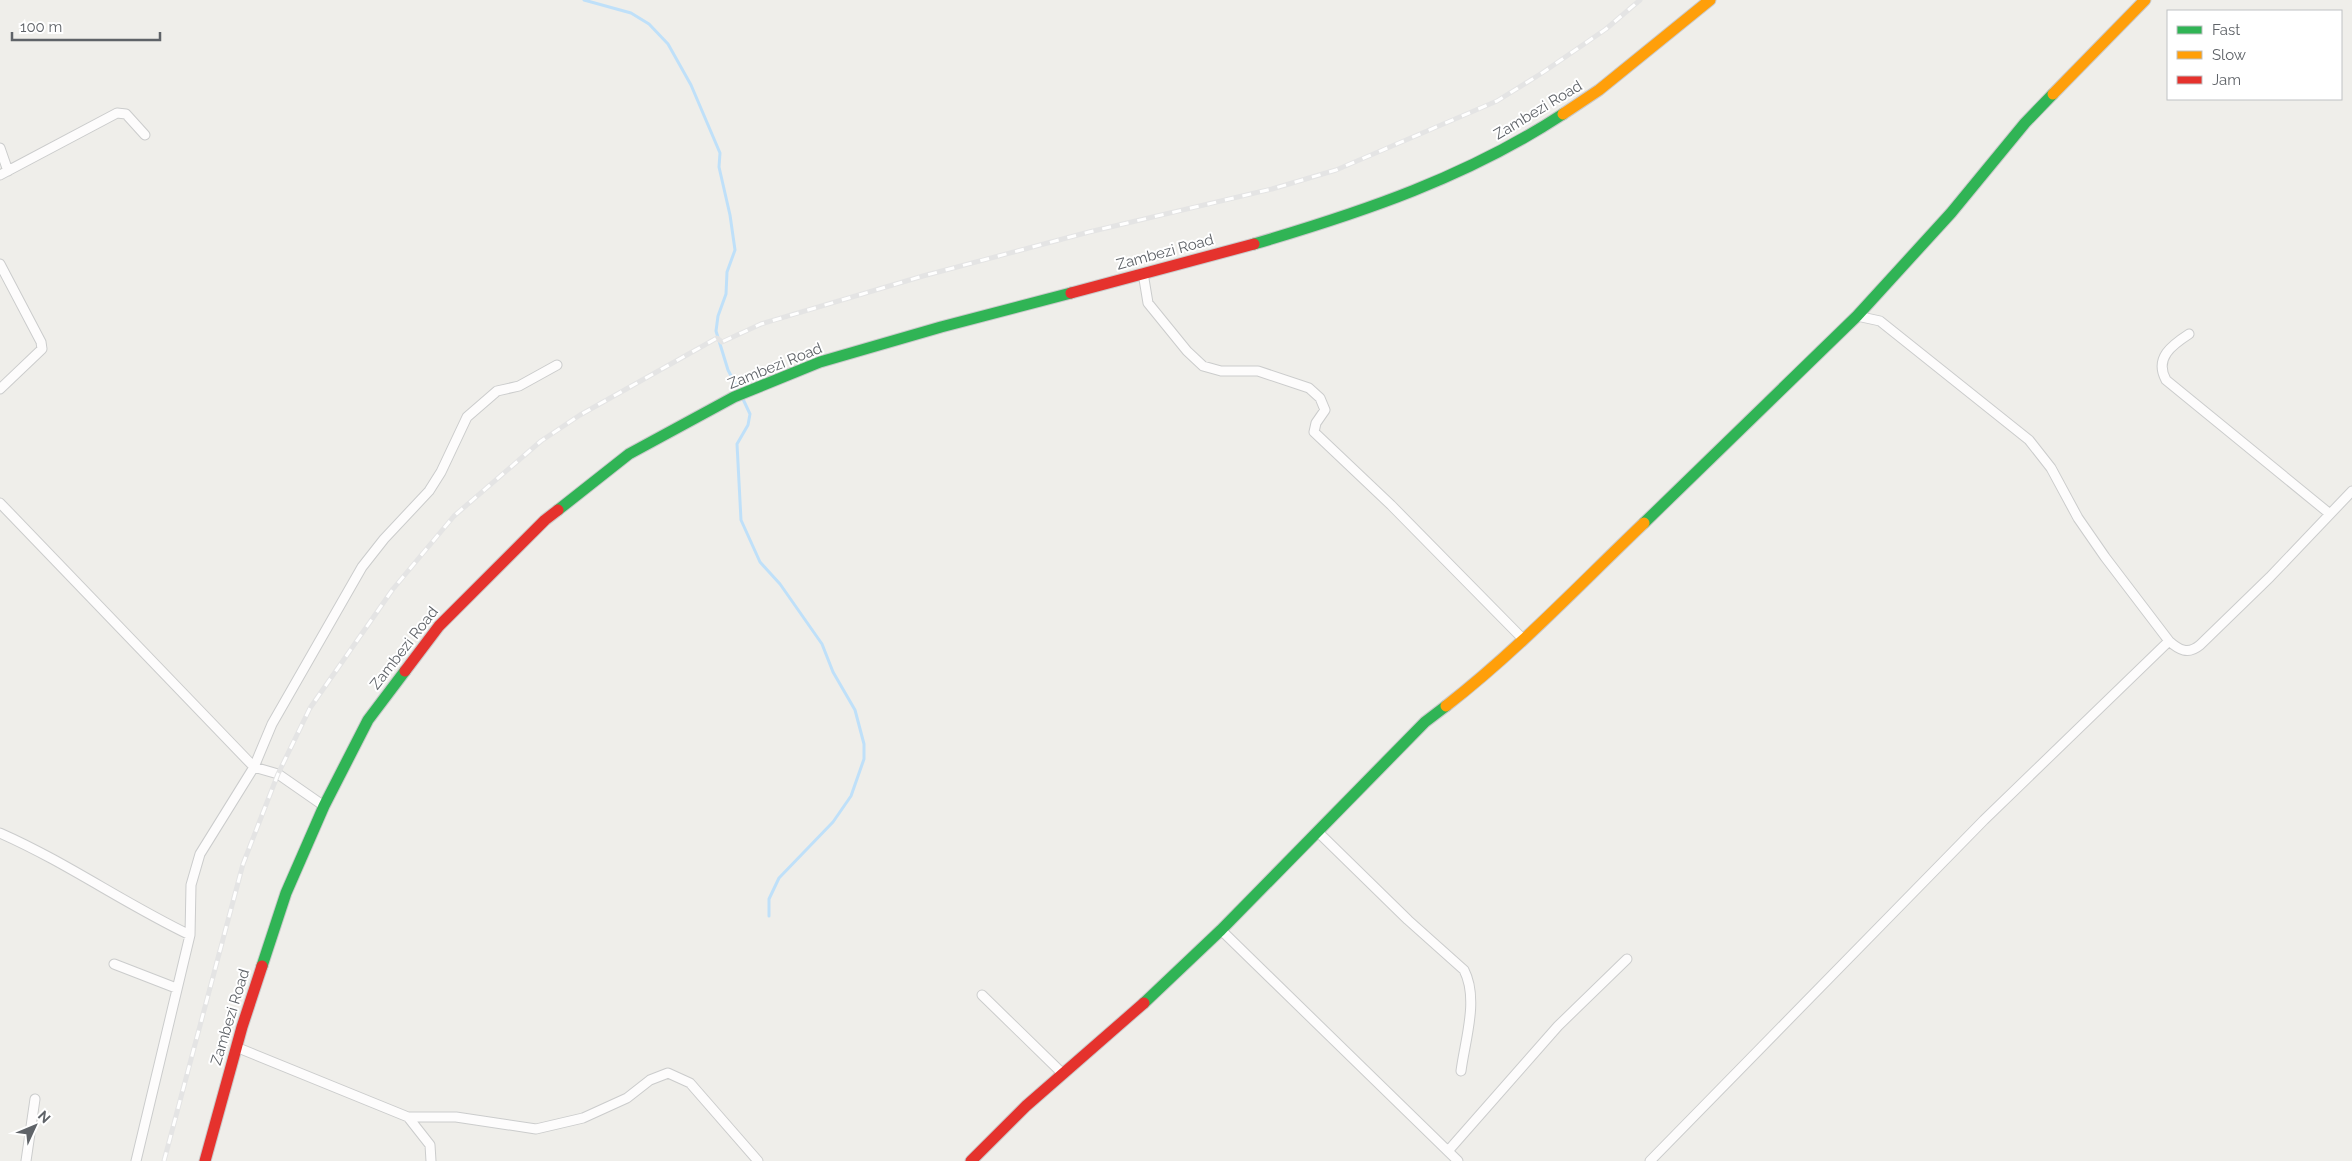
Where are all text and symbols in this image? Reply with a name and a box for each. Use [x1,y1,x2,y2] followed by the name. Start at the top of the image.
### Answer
[12,10,160,42] scale bar
[2167,10,2342,100] legend
[20,18,62,36] text: 100 m
[2212,21,2240,39] text: Fast
[2212,46,2246,64] text: Slow
[2212,71,2241,89] text: Jam
[1491,77,1585,143] street label: Zambezi Road
[1114,230,1216,274] street label: Zambezi Road
[725,339,825,393] street label: Zambezi Road
[366,603,442,693] street label: Zambezi Road
[207,967,253,1067] street label: Zambezi Road
[10,1101,60,1151] north arrow
[35,1108,54,1126] text: N

